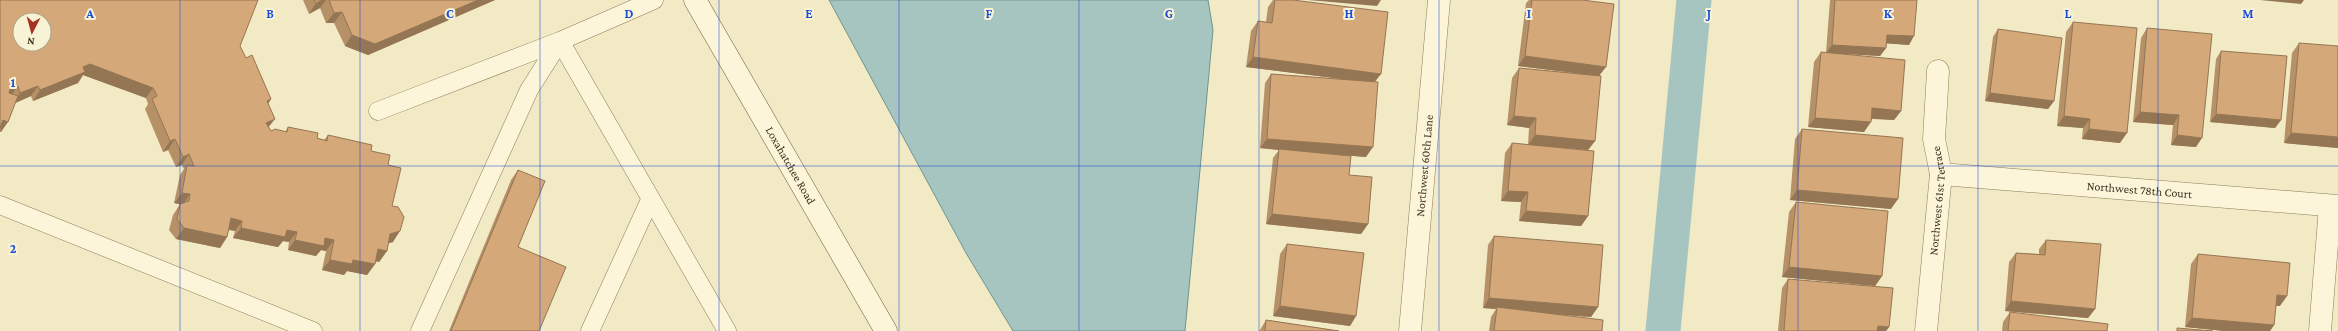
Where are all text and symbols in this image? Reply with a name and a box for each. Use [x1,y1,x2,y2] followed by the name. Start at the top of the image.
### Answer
[85,6,94,21] text: A
[266,6,274,21] text: B
[446,6,454,21] text: C
[625,6,634,21] text: D
[805,6,813,21] text: E
[986,6,993,21] text: F
[1165,6,1173,21] text: G
[1345,6,1354,21] text: H
[1527,6,1531,21] text: I
[1705,6,1711,21] text: J
[1884,6,1893,21] text: K
[2065,6,2072,21] text: L
[2242,6,2254,21] text: M
[12,12,52,52] north arrow
[26,36,35,48] text: N
[11,75,16,90] text: 1
[1413,114,1436,217] street label: Northwest 60th Lane
[763,124,819,207] street label: Loxahatchee Road
[1926,145,1948,256] street label: Northwest 61st Terrace
[2086,179,2194,201] street label: Northwest 78th Court
[10,241,17,256] text: 2

